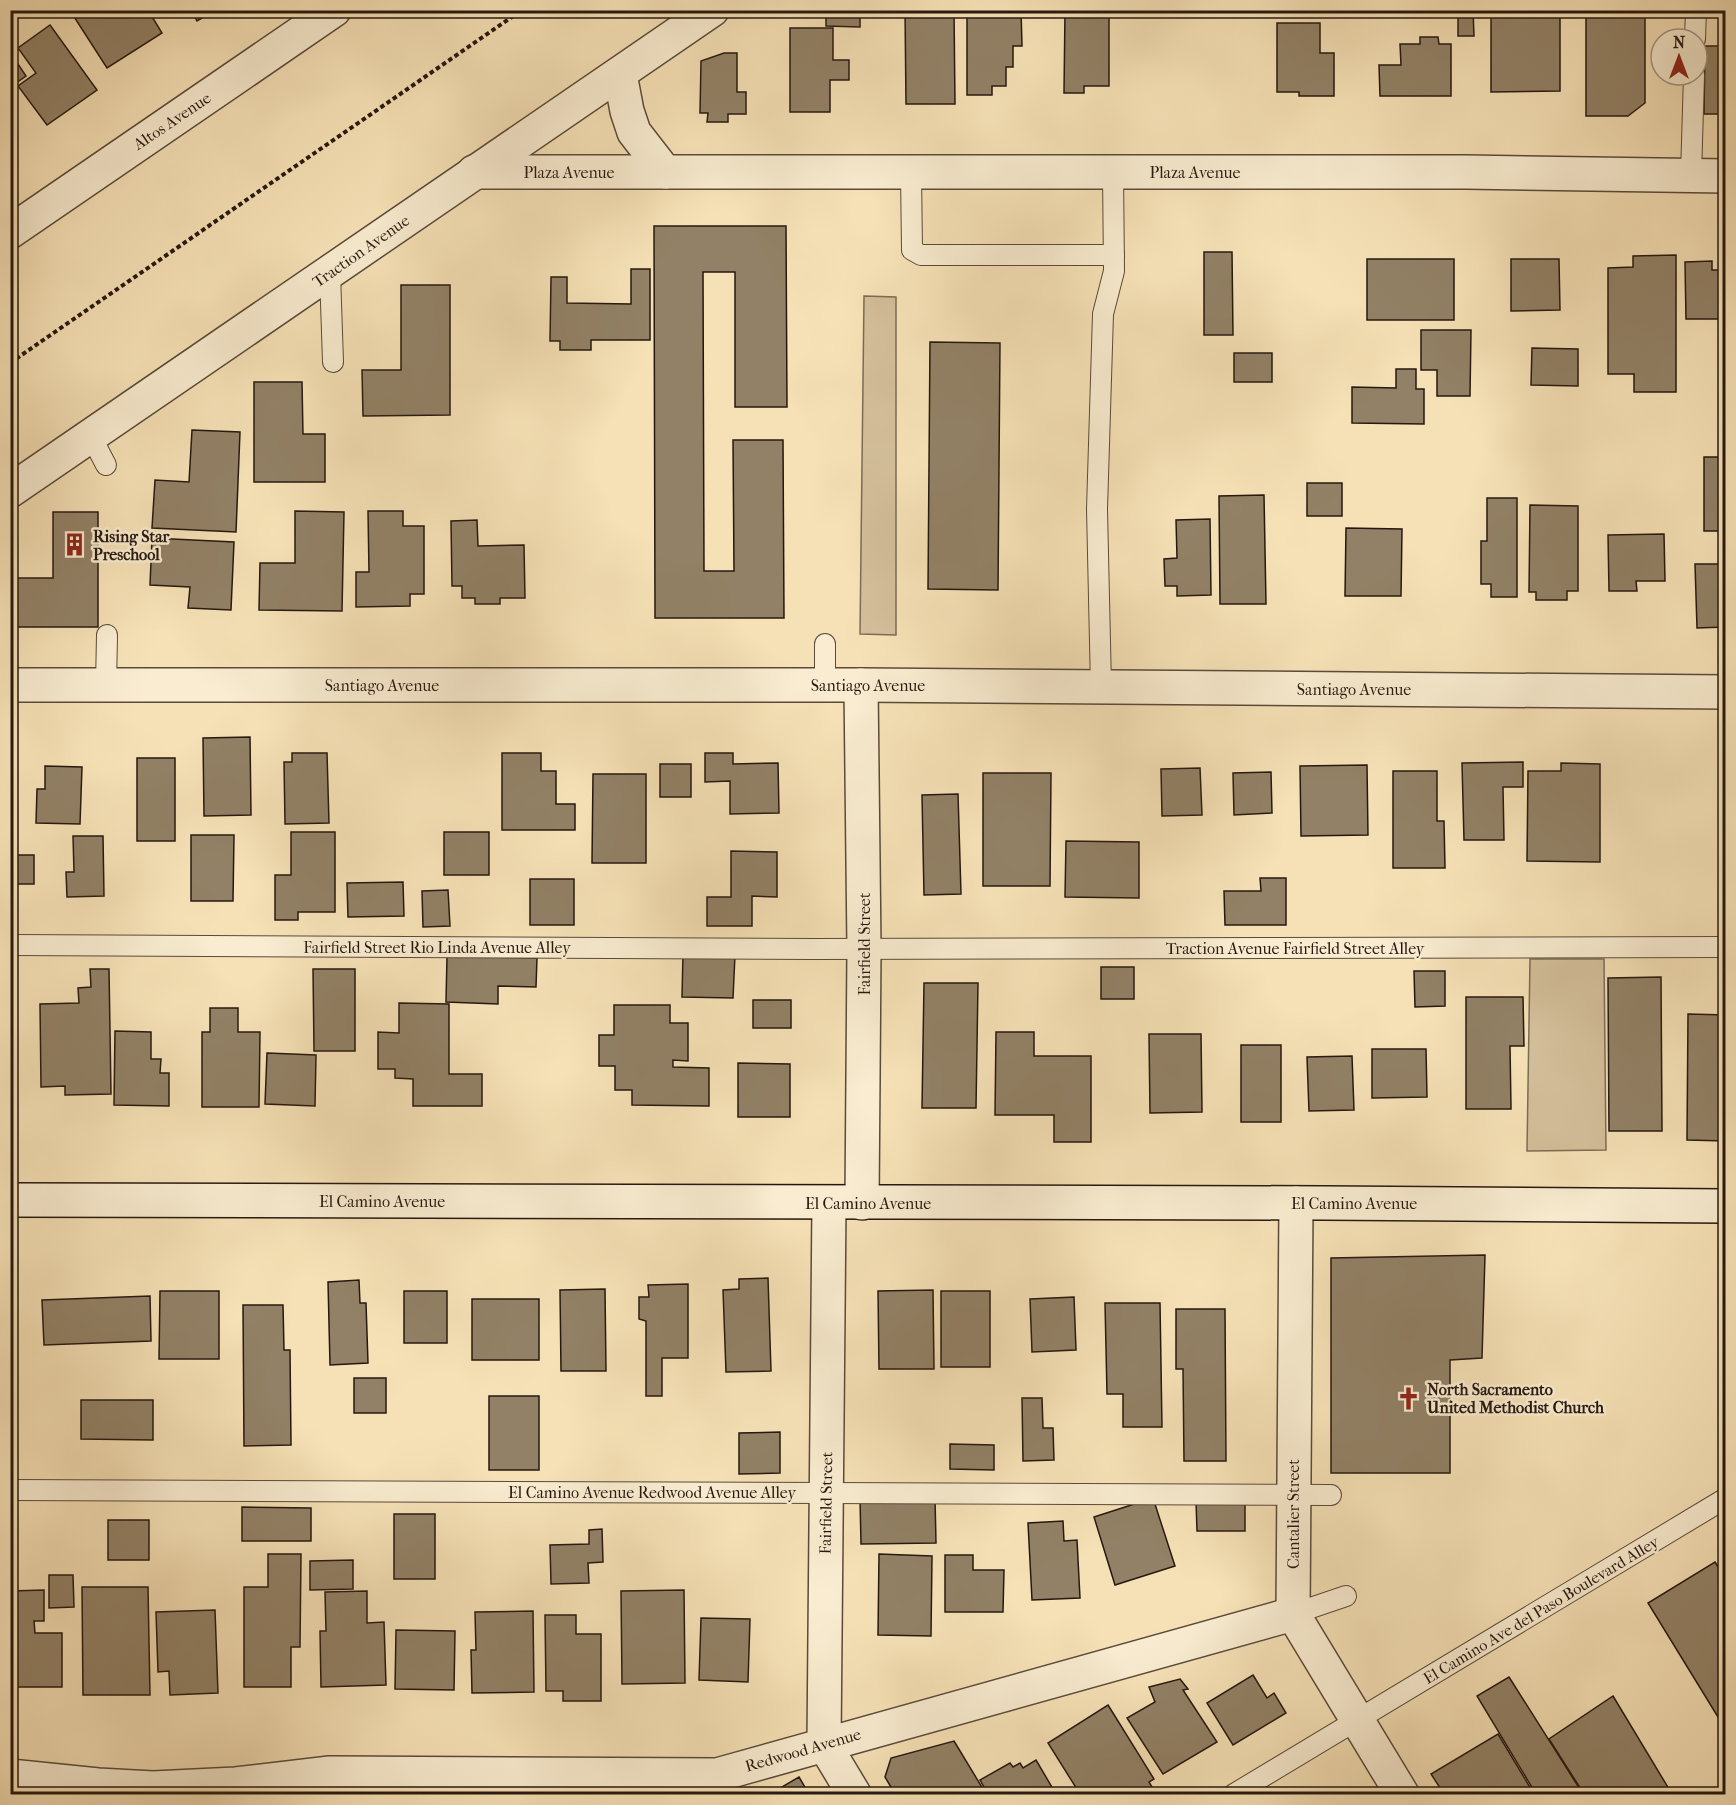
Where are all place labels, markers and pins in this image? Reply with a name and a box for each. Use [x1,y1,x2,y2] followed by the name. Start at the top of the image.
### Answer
[93,527,171,564] place label: Rising Star Preschool
[62,532,88,558] building icon: Rising Star Preschool
[1426,1380,1605,1417] place label: North Sacramento United Methodist Church
[1396,1385,1422,1411] church icon: North Sacramento United Methodist Church

